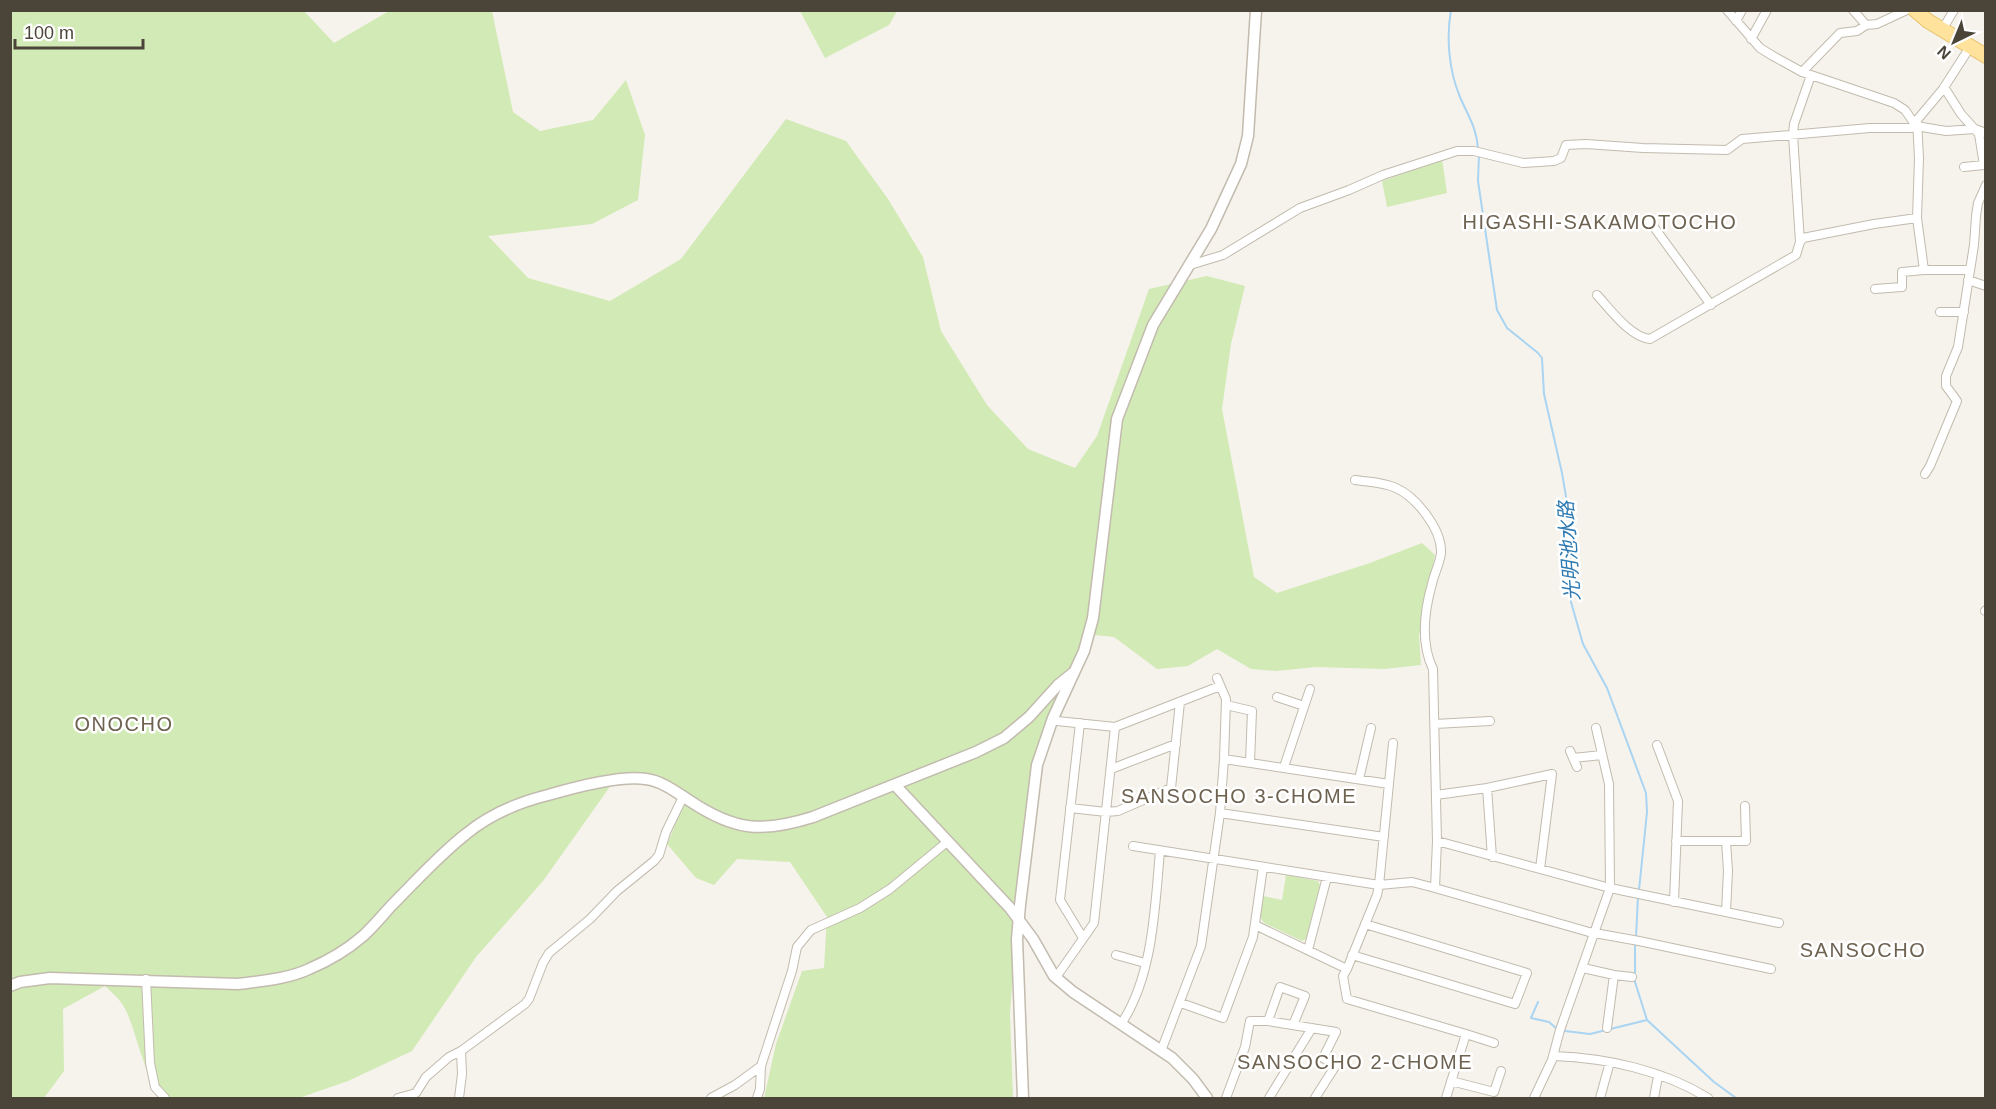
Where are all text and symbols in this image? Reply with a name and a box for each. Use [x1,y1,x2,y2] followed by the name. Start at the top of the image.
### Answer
[15,12,142,50] scale bar
[1924,12,1984,72] north arrow
[24,23,74,43] text: 100 m
[1934,42,1954,63] text: N
[1463,211,1737,233] district label: HIGASHI-SAKAMOTOCHO
[1554,498,1583,602] water label: 光明池水路
[75,713,174,735] district label: ONOCHO
[1121,785,1357,807] district label: SANSOCHO 3-CHOME
[1800,939,1926,961] district label: SANSOCHO
[1237,1051,1473,1073] district label: SANSOCHO 2-CHOME

